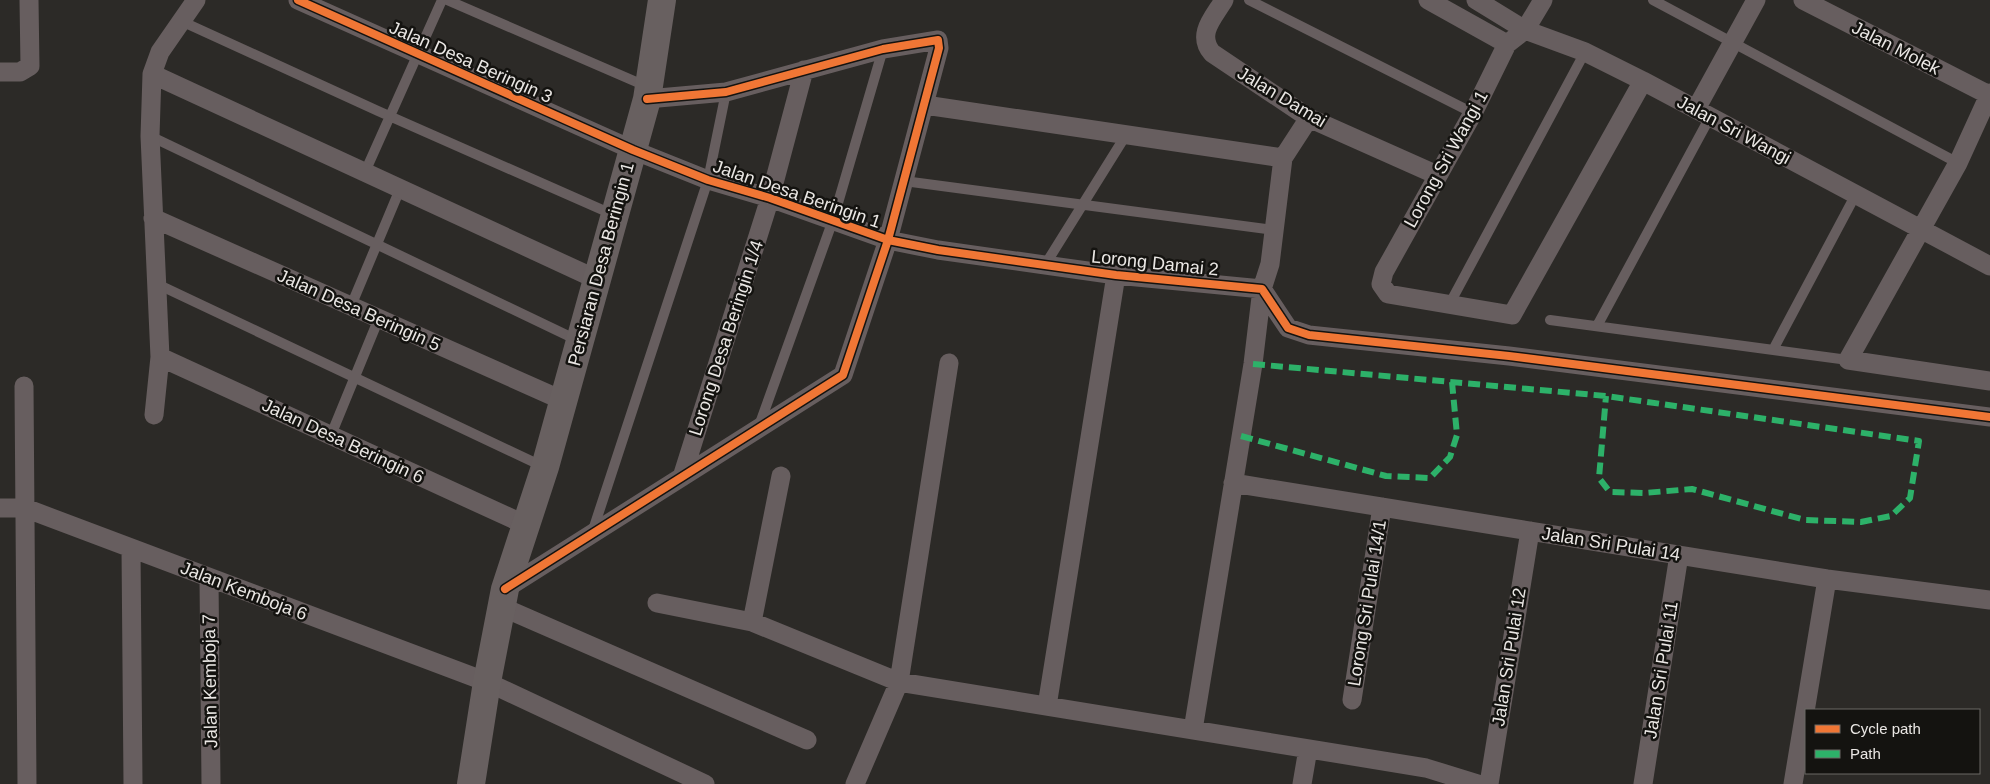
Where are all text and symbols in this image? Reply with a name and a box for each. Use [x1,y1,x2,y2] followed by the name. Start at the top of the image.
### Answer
[386,17,556,107] street label: Jalan Desa Beringin 3
[1849,17,1944,79] street label: Jalan Molek
[1234,63,1330,131] street label: Jalan Damai
[1400,87,1492,231] street label: Lorong Sri Wangi 1
[1674,92,1794,168] street label: Jalan Sri Wangi
[710,156,884,232] street label: Jalan Desa Beringin 1
[564,160,638,368] street label: Persiaran Desa Beringin 1
[685,238,767,438] street label: Lorong Desa Beringin 1/4
[1090,246,1220,280] street label: Lorong Damai 2
[274,265,444,355] street label: Jalan Desa Beringin 5
[259,395,427,487] street label: Jalan Desa Beringin 6
[1344,518,1390,688] street label: Lorong Sri Pulai 14/1
[1540,523,1682,565] street label: Jalan Sri Pulai 14
[178,558,310,624] street label: Jalan Kemboja 6
[1488,586,1530,728] street label: Jalan Sri Pulai 12
[1640,600,1682,740] street label: Jalan Sri Pulai 11
[199,614,221,748] street label: Jalan Kemboja 7
[1805,709,1980,774] legend
[1850,720,1921,737] text: Cycle path
[1850,745,1881,762] text: Path

